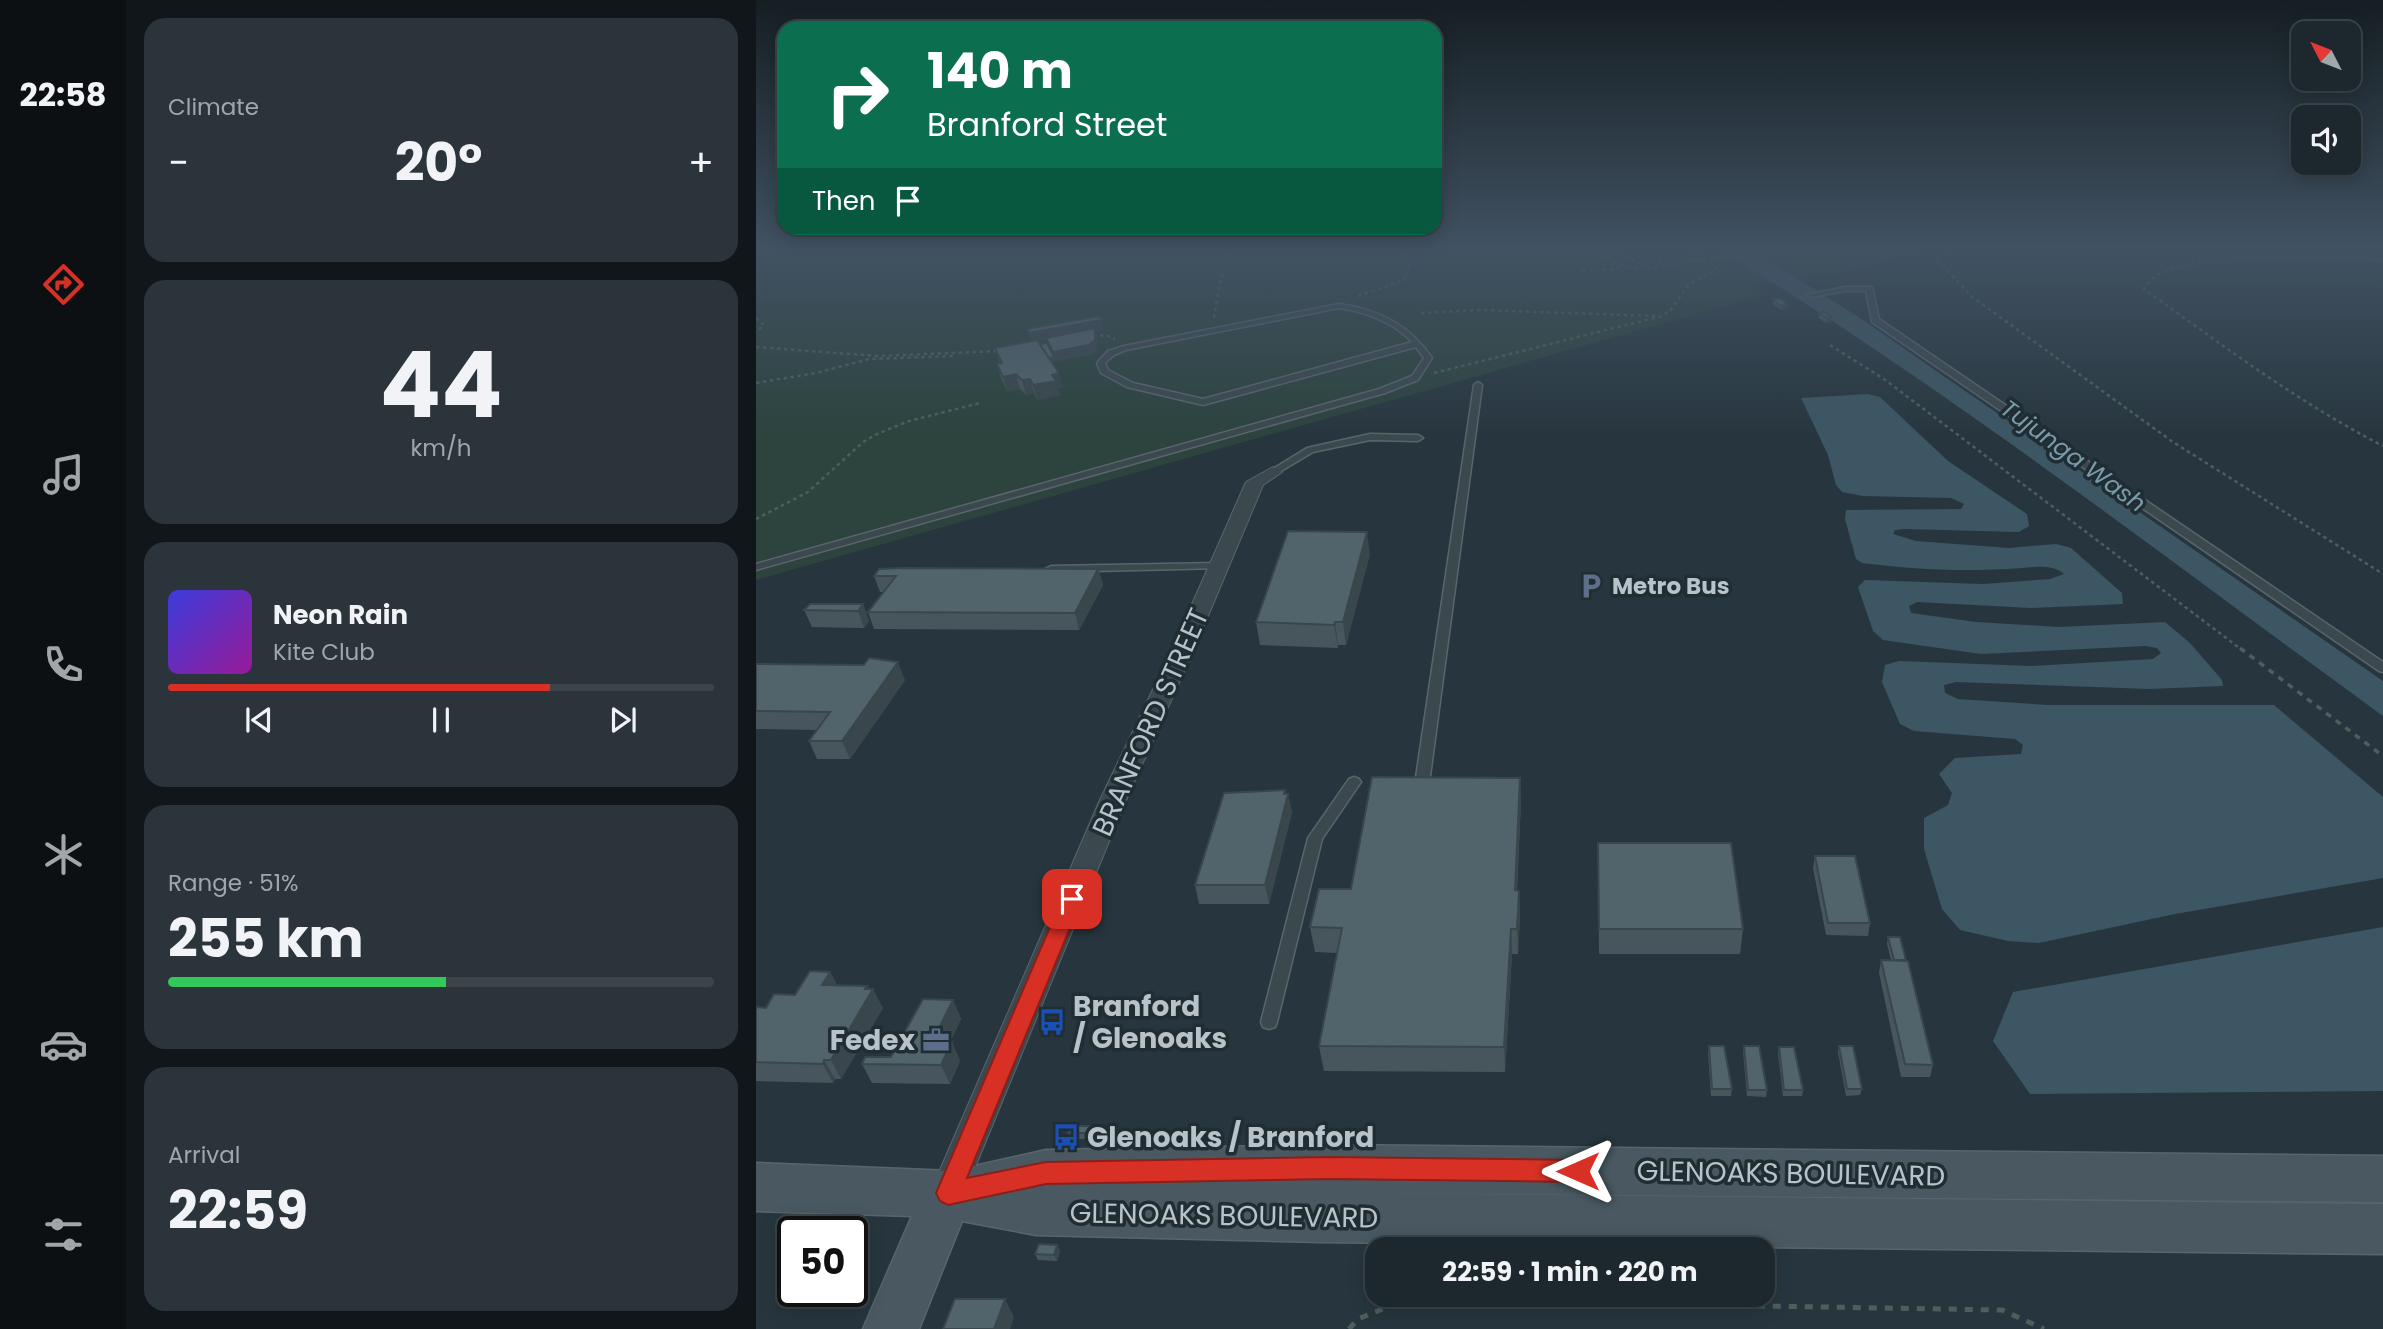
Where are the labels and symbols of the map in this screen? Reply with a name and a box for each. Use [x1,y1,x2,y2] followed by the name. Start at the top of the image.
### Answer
[2291,21,2361,91] north arrow
[1994,392,2153,520] water label: Tujunga Wash
[1612,570,1729,602] place label: Metro Bus
[1576,571,1606,601] parking icon: Metro Bus
[1083,602,1218,842] street label: BRANFORD STREET
[1042,869,1102,929] pin
[1073,987,1227,1058] place label: Branford / Glenoaks
[1037,1007,1067,1037] bus stop icon: Branford / Glenoaks
[830,1021,916,1060] place label: Fedex
[921,1025,951,1055] office icon: Fedex
[1087,1118,1374,1157] place label: Glenoaks / Branford
[1051,1122,1081,1152] bus stop icon: Glenoaks / Branford
[1541,1134,1615,1208] position arrow
[1636,1151,1946,1196] street label: GLENOAKS BOULEVARD
[1069,1193,1379,1238] street label: GLENOAKS BOULEVARD
[777,1216,868,1307] speed limit sign: 50

